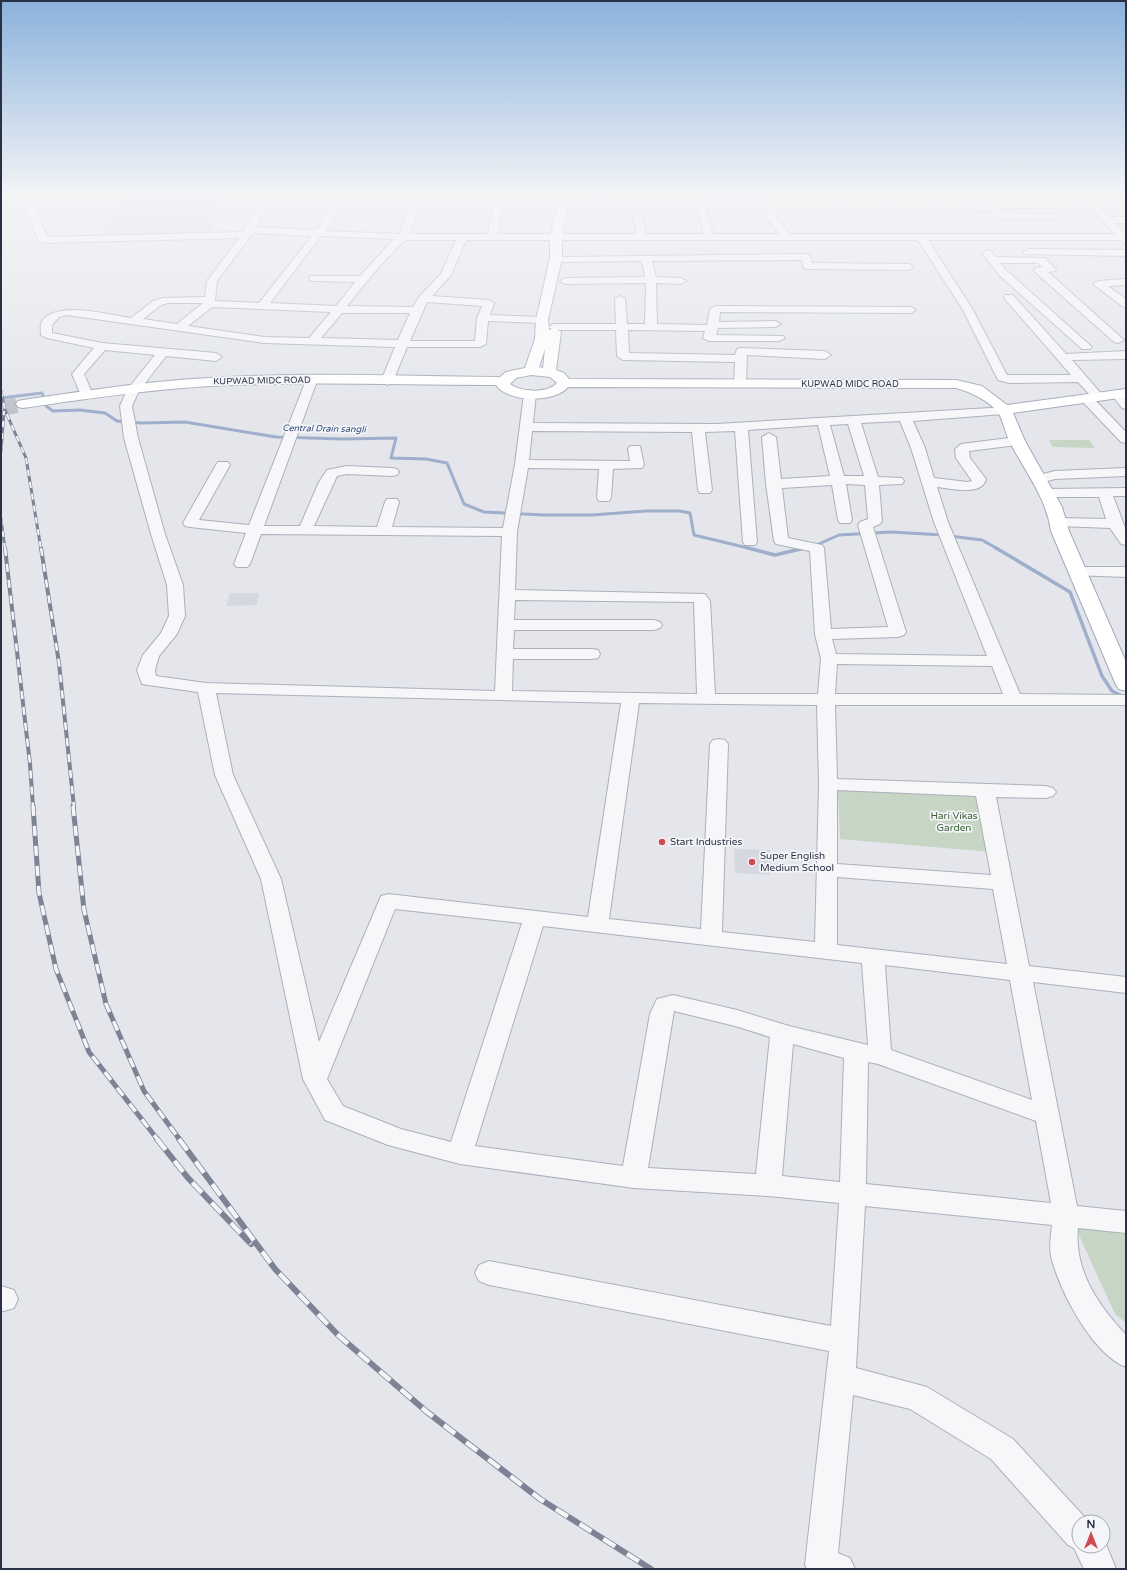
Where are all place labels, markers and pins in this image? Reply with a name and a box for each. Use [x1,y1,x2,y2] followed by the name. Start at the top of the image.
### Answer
[670,836,742,848] place label: Start Industries
[657,837,667,847] marker: Start Industries
[760,850,834,874] place label: Super English Medium School
[747,857,757,867] marker: Super English Medium School

